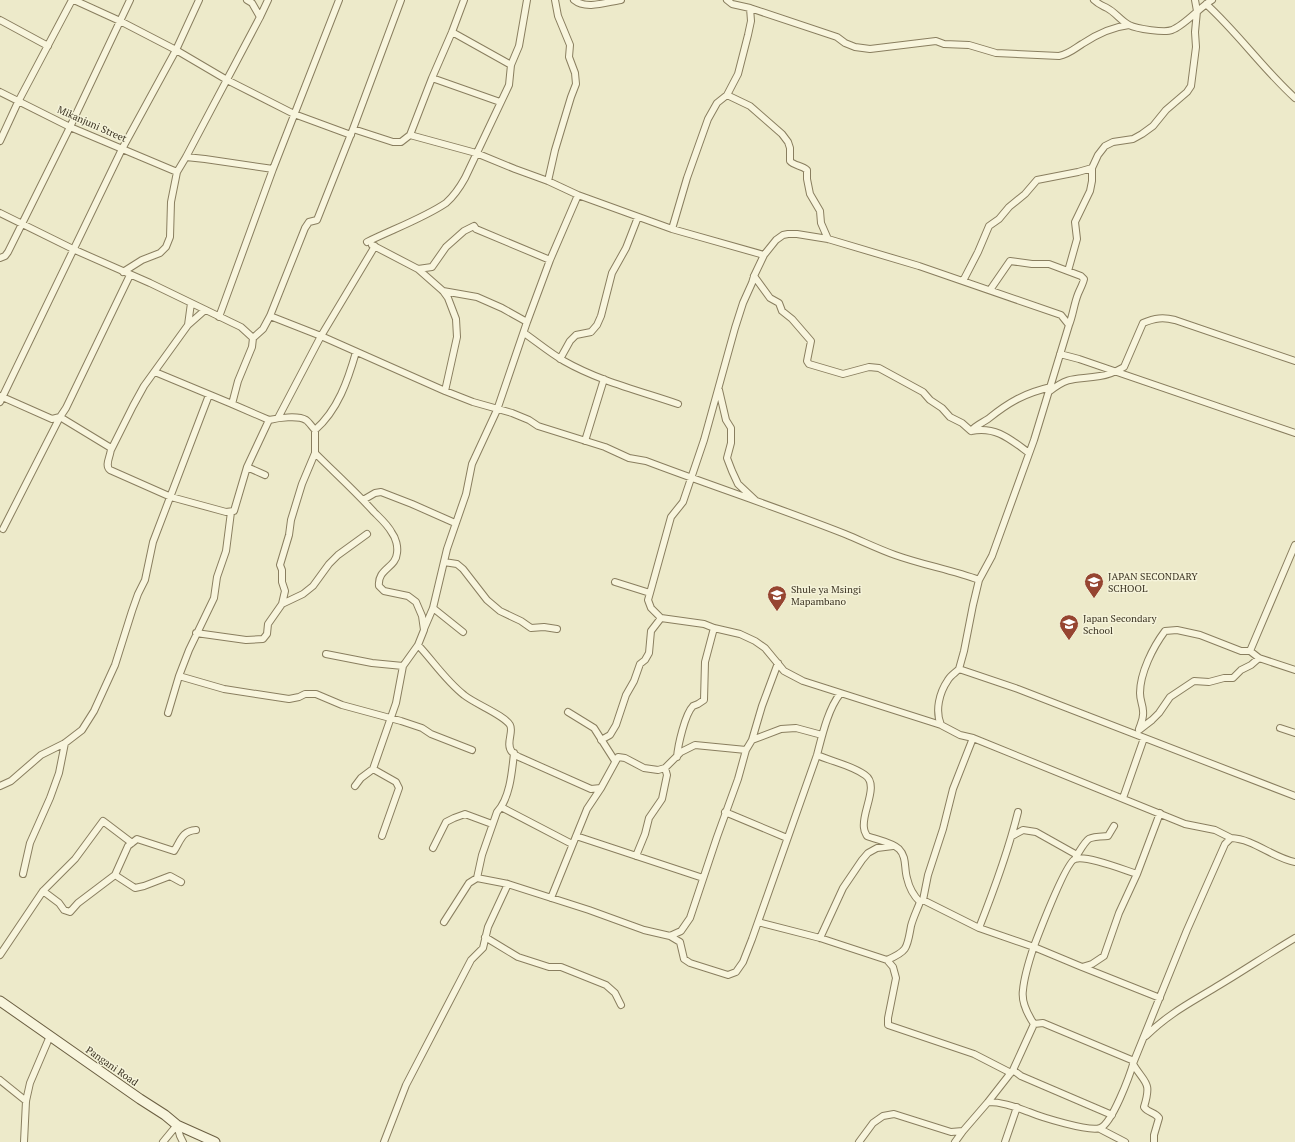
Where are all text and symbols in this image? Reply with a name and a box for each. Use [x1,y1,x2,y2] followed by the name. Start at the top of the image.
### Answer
[55,103,129,145] street label: Mikanjuni Street
[1108,570,1198,595] place label: JAPAN SECONDARY SCHOOL
[1083,571,1105,599] school or university icon: JAPAN SECONDARY SCHOOL
[791,583,861,608] place label: Shule ya Msingi Mapambano
[766,584,788,612] school or university icon: Shule ya Msingi Mapambano
[1083,612,1157,637] place label: Japan Secondary School
[1058,613,1080,641] school or university icon: Japan Secondary School
[83,1043,141,1089] street label: Pangani Road

